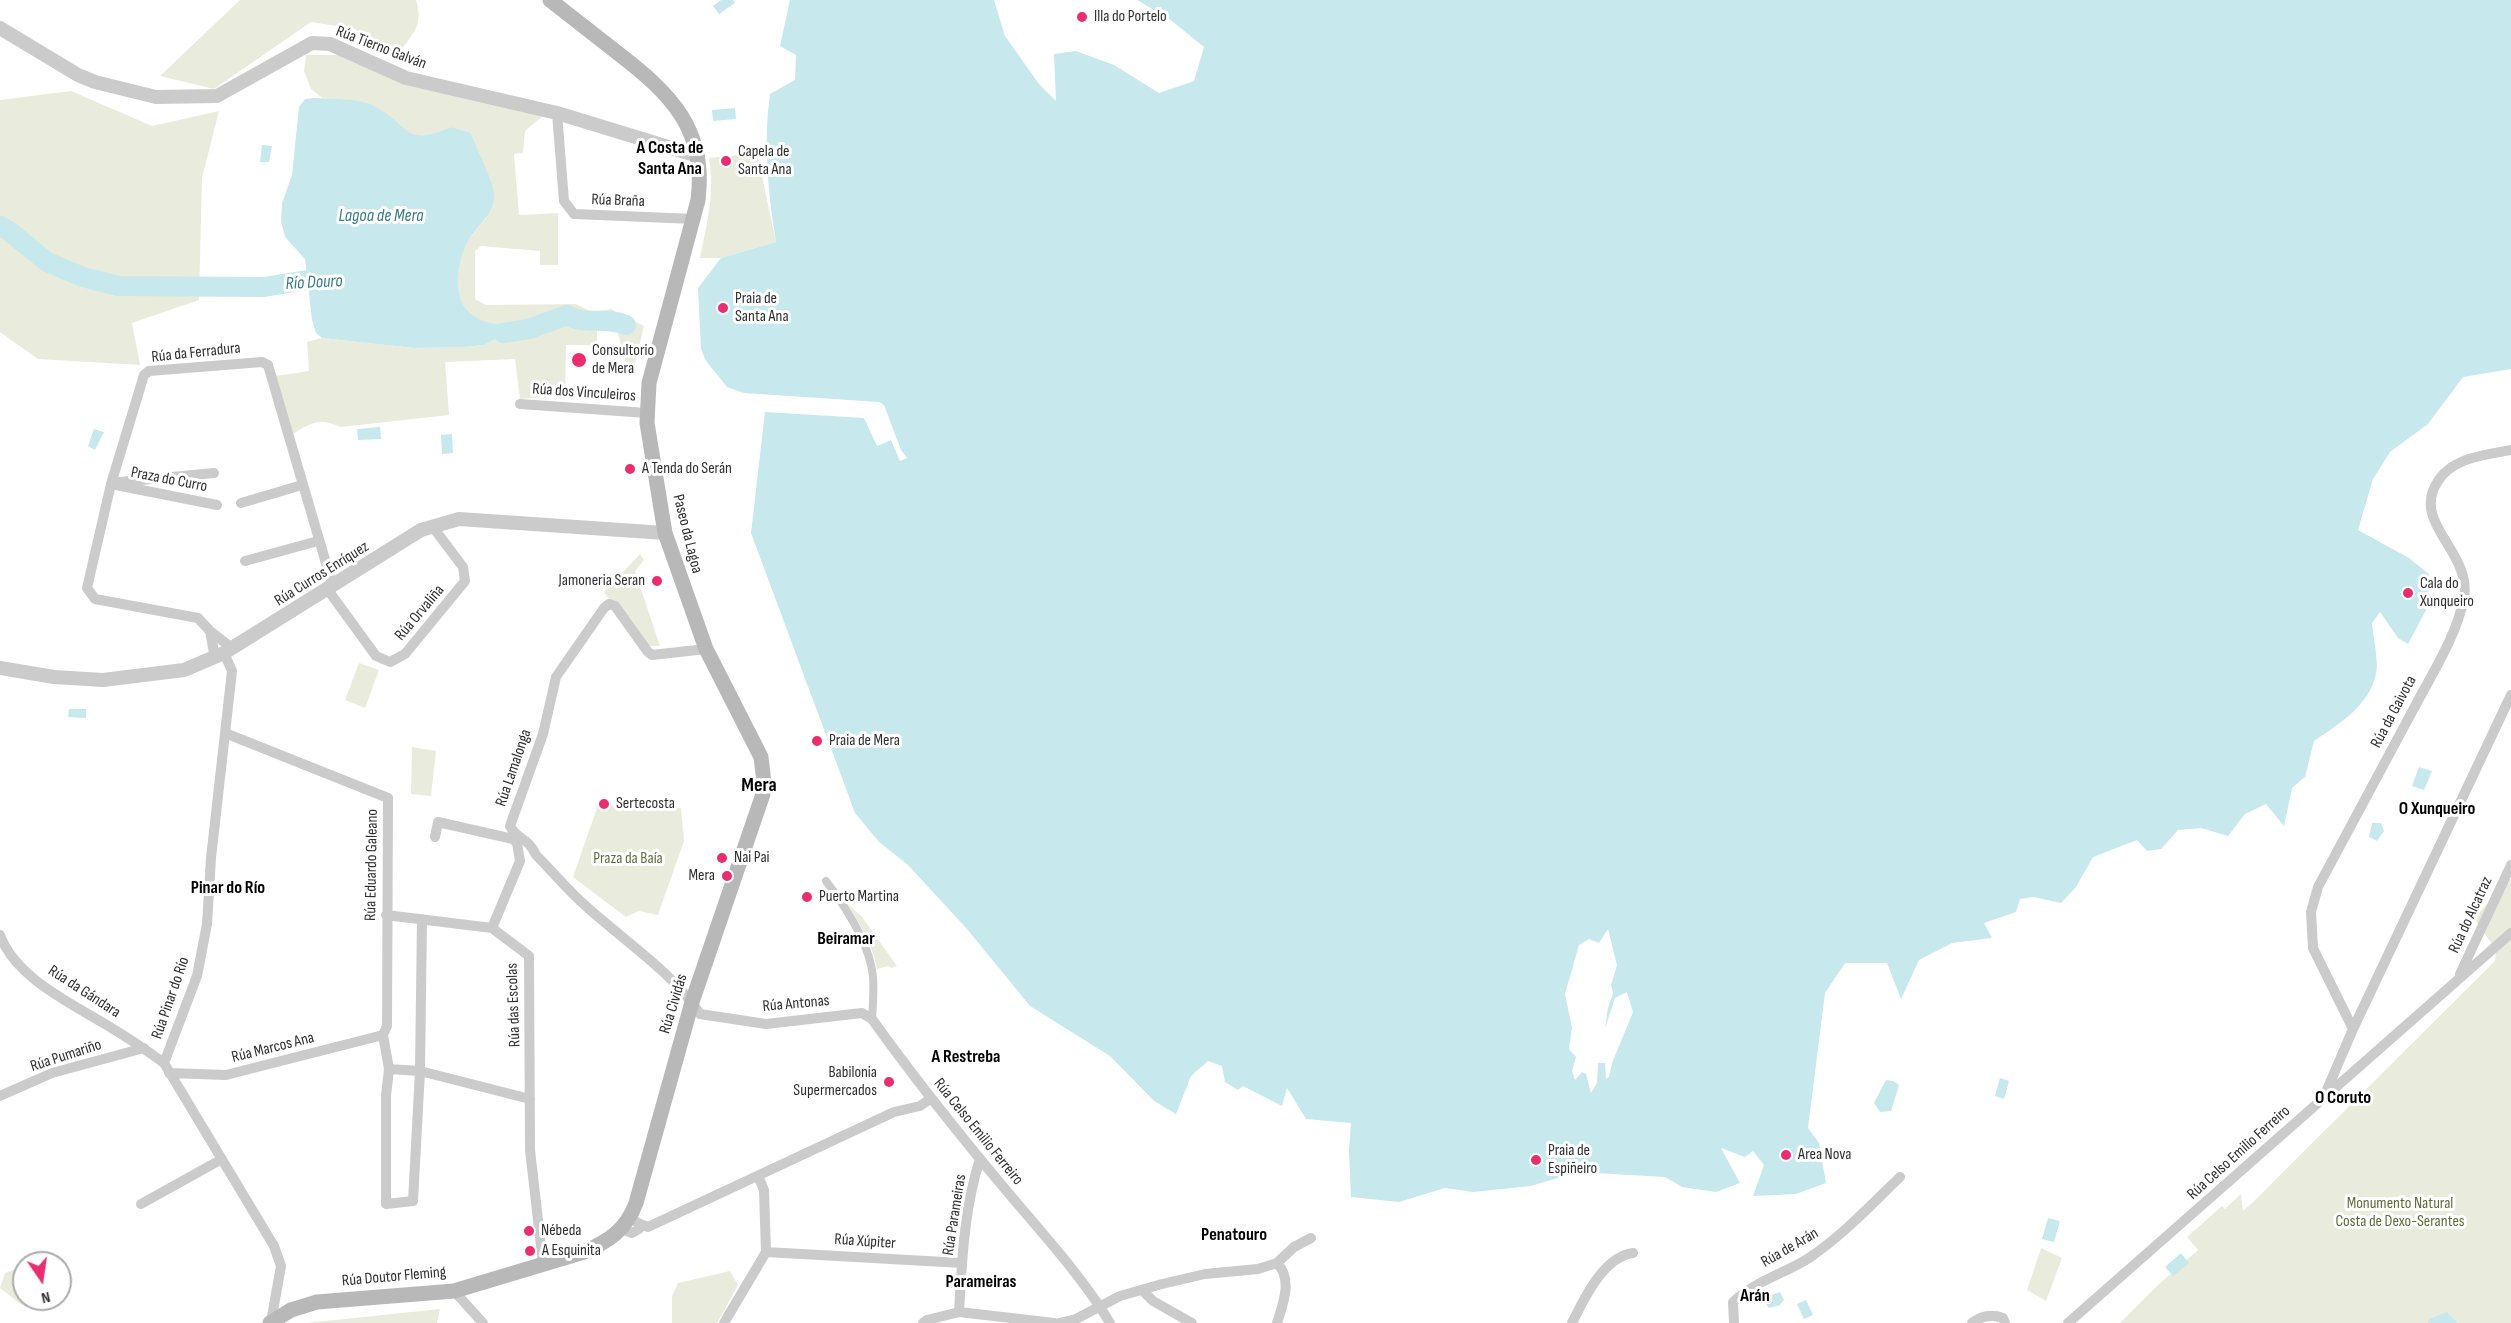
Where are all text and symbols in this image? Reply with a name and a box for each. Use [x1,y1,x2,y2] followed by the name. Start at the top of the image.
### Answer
[1094,7,1167,27] place label: Illa do Portelo
[1075,10,1089,24] marker: Illa do Portelo
[333,22,429,74] street label: Rúa Tierno Galván
[637,137,703,180] district label: A Costa de Santa Ana
[738,142,792,180] place label: Capela de Santa Ana
[719,154,733,168] marker: Capela de Santa Ana
[591,190,645,212] street label: Rúa Braña
[338,205,424,227] water label: Lagoa de Mera
[285,271,343,295] water label: Río Douro
[735,289,789,327] place label: Praia de Santa Ana
[716,301,730,315] marker: Praia de Santa Ana
[151,339,241,367] street label: Rúa da Ferradura
[592,341,654,379] place label: Consultorio de Mera
[570,351,588,369] marker: Consultorio de Mera
[532,380,636,406] street label: Rúa dos Vinculeiros
[642,459,732,479] place label: A Tenda do Serán
[623,462,637,476] marker: A Tenda do Serán
[129,463,209,497] street label: Praza do Curro
[668,493,706,575] street label: Paseo da Lagoa
[271,537,373,611] street label: Rúa Curros Enríquez
[558,571,645,591] place label: Jamoneria Seran
[650,574,664,588] marker: Jamoneria Seran
[2420,574,2474,612] place label: Cala do Xunqueiro
[391,581,449,645] street label: Rúa Orvaliña
[2401,586,2415,600] marker: Cala do Xunqueiro
[2367,673,2421,751] street label: Rúa da Gaivota
[492,727,536,809] street label: Rúa Lamalonga
[829,731,900,751] place label: Praia de Mera
[810,734,824,748] marker: Praia de Mera
[741,774,777,798] district label: Mera
[616,794,675,814] place label: Sertecosta
[597,797,611,811] marker: Sertecosta
[2399,798,2475,820] district label: O Xunqueiro
[361,809,383,921] street label: Rúa Eduardo Galeano
[734,848,770,868] place label: Nai Pai
[593,849,663,869] park label: Praza da Baía
[715,851,729,865] marker: Nai Pai
[689,866,715,886] place label: Mera
[720,869,734,883] marker: Mera
[2445,874,2497,956] street label: Rúa do Alcatraz
[191,877,265,899] district label: Pinar do Río
[819,887,899,907] place label: Puerto Martina
[800,890,814,904] marker: Puerto Martina
[817,928,875,950] district label: Beiramar
[148,954,194,1042] street label: Rúa Pinar do Río
[44,962,124,1022] street label: Rúa da Gándara
[503,963,525,1047] street label: Rúa das Escolas
[656,972,692,1036] street label: Rúa Cividás
[762,992,830,1016] street label: Rúa Antonas
[230,1028,316,1068] street label: Rúa Marcos Ana
[28,1035,104,1077] street label: Rúa Pumariño
[932,1046,1000,1068] district label: A Restreba
[793,1063,877,1101] place label: Babilonia Supermercados
[882,1075,896,1089] marker: Babilonia Supermercados
[929,1075,1027,1189] street label: Rúa Celso Emilio Ferreiro
[2315,1087,2371,1109] district label: O Coruto
[2184,1102,2294,1204] street label: Rúa Celso Emilio Ferreiro
[1548,1141,1597,1179] place label: Praia de Espiñeiro
[1798,1145,1851,1165] place label: Area Nova
[1779,1148,1793,1162] marker: Area Nova
[1529,1153,1543,1167] marker: Praia de Espiñeiro
[939,1173,971,1257] street label: Rúa Parameiras
[2335,1194,2465,1232] park label: Monumento Natural Costa de Dexo-Serantes
[541,1221,581,1241] place label: Nébeda
[522,1224,536,1238] marker: Nébeda
[1201,1224,1267,1246] district label: Penatouro
[1758,1224,1822,1272] street label: Rúa de Arán
[834,1230,896,1254] street label: Rúa Xúpiter
[542,1241,601,1261] place label: A Esquinita
[523,1244,537,1258] marker: A Esquinita
[12,1251,72,1311] north arrow
[341,1263,447,1291] street label: Rúa Doutor Fleming
[946,1271,1016,1293] district label: Parameiras
[1740,1285,1770,1307] district label: Arán
[39,1287,52,1307] text: N

